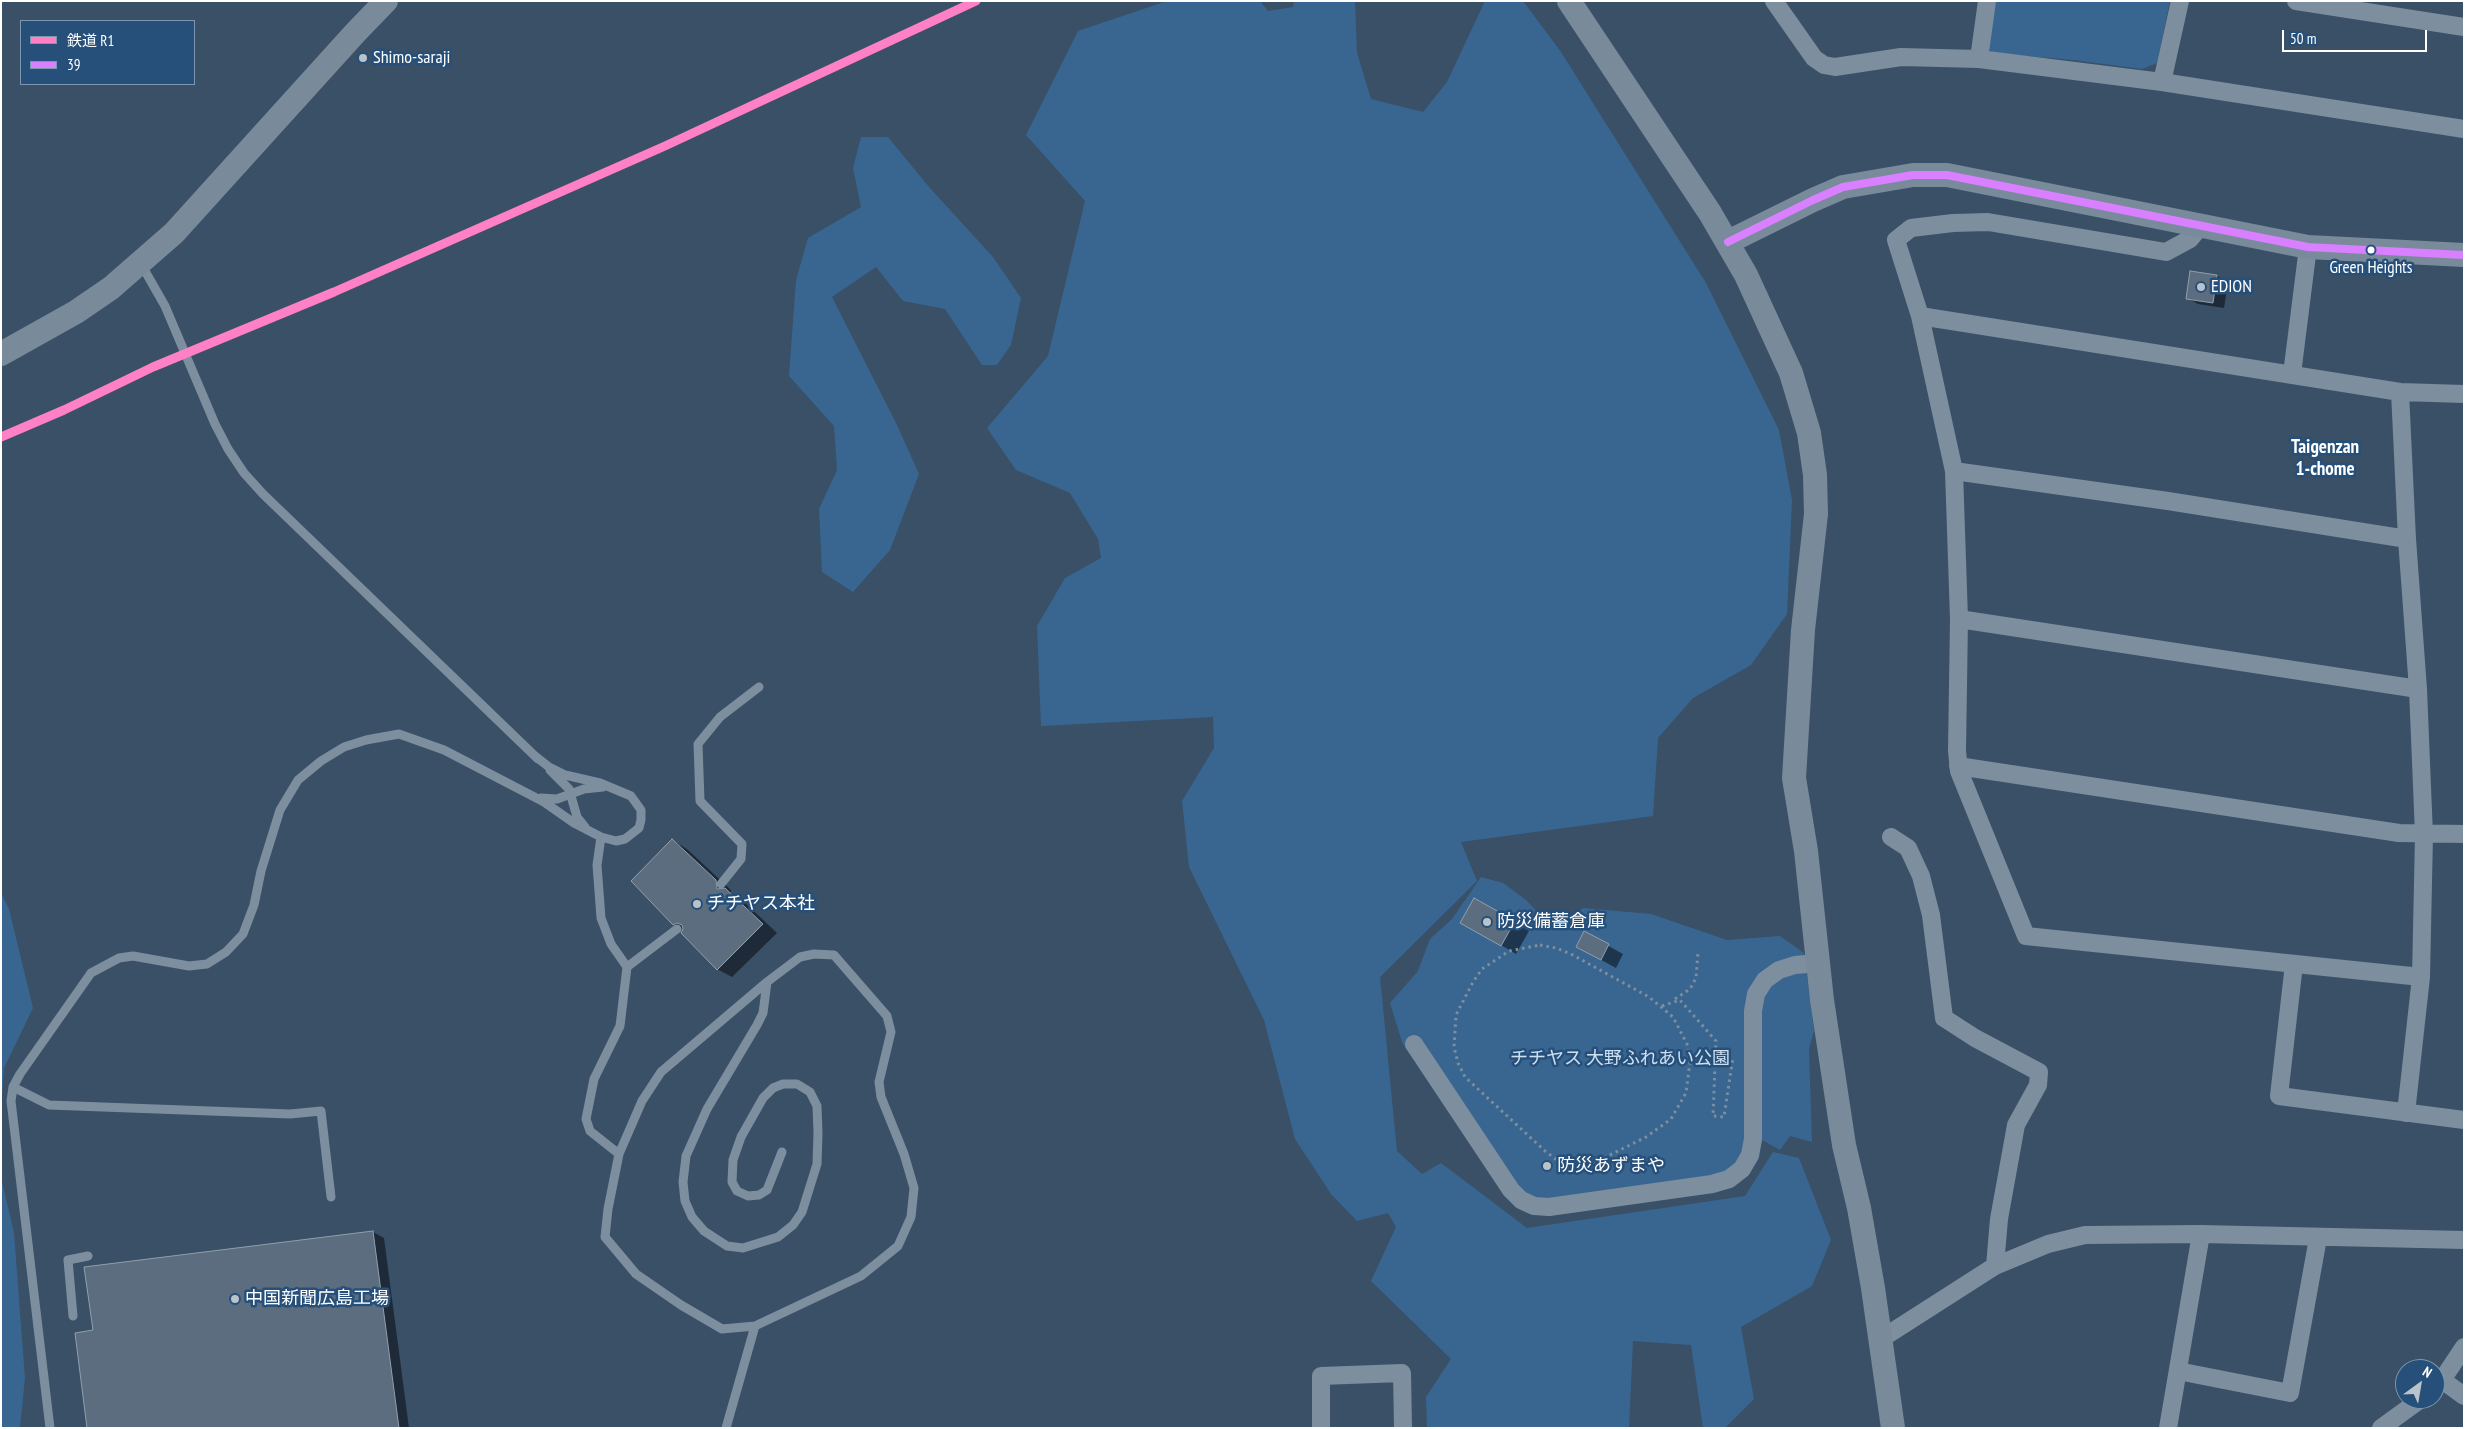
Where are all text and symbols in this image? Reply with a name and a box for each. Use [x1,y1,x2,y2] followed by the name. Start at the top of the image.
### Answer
[20,20,195,85] legend
[2285,20,2430,52] scale bar
[2290,29,2316,48] text: 50 m
[67,31,114,50] text: 鉄道 R1
[373,47,450,69] place label: Shimo-saraji
[357,52,369,64] marker: Shimo-saraji
[67,55,81,74] text: 39
[2366,245,2376,255] marker: Green Heights
[2329,258,2413,278] place label: Green Heights
[2211,276,2252,298] place label: EDION
[2195,281,2207,293] marker: EDION
[2291,437,2359,481] district label: Taigenzan 1-chome
[707,893,815,915] place label: チチヤス本社
[691,898,703,910] marker: チチヤス本社
[1497,911,1605,933] place label: 防災備蓄倉庫
[1481,916,1493,928] marker: 防災備蓄倉庫
[1510,1048,1730,1070] park label: チチヤス 大野ふれあい公園
[1557,1155,1665,1177] place label: 防災あずまや
[1541,1160,1553,1172] marker: 防災あずまや
[245,1288,389,1310] place label: 中国新聞広島工場
[229,1293,241,1305] marker: 中国新聞広島工場
[2395,1359,2445,1409] north arrow
[2419,1362,2435,1382] text: N

